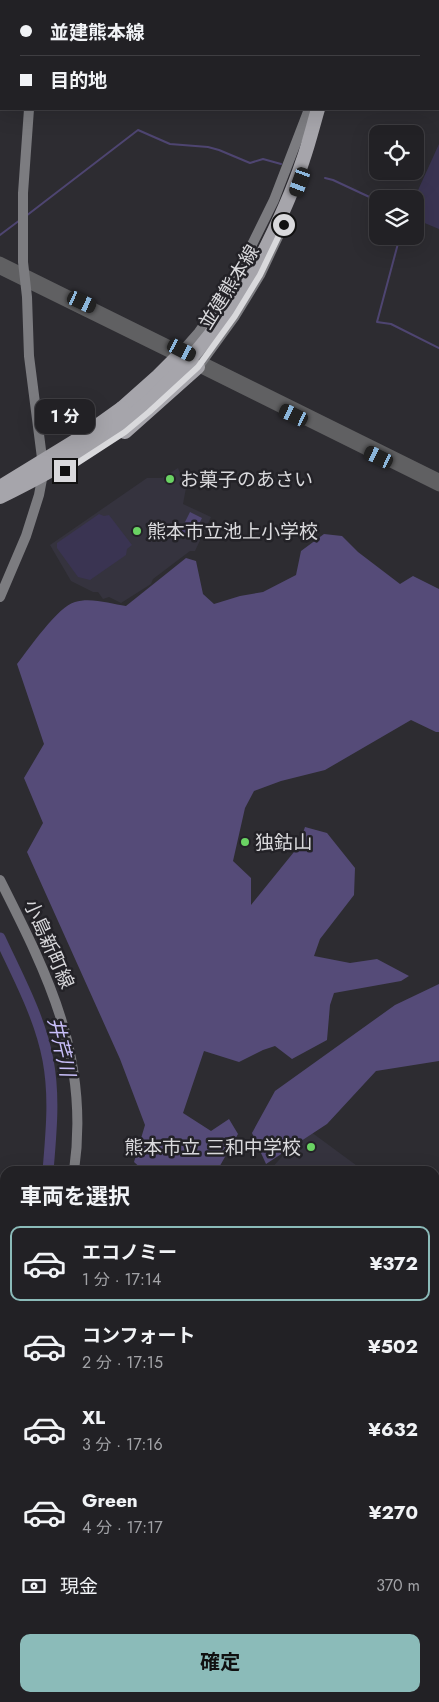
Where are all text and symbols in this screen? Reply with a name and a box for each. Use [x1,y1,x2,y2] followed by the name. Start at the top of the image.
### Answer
[50,19,145,46] text: 並建熊本線
[50,67,107,94] text: 目的地
[369,125,424,245] map controls
[369,125,424,180] button: locate
[287,165,312,199] car
[369,190,424,245] button: layers
[273,214,295,236] route start
[192,240,266,334] street label: 並建熊本線
[65,289,98,315] car
[165,337,198,363] car
[35,398,95,434] callout: 1 分
[277,402,310,428] car
[51,405,79,428] text: 1 分
[362,444,395,470] car
[54,460,76,482] route end
[180,466,313,493] place label: お菓子のあさい
[164,473,176,485] marker: お菓子のあさい
[147,518,318,545] place label: 熊本市立池上小学校
[131,525,143,537] marker: 熊本市立池上小学校
[255,829,312,856] place label: 独鈷山
[239,836,251,848] marker: 独鈷山
[17,895,81,993] street label: 小島新町線
[40,1015,82,1081] water label: 井芹川
[124,1134,301,1161] place label: 熊本市立 三和中学校
[305,1141,317,1153] marker: 熊本市立 三和中学校
[20,1180,130,1212] text: 車両を選択
[82,1239,177,1266] text: エコノミー
[22,1241,67,1286] icon: car
[370,1250,418,1277] text: ¥372
[82,1268,161,1291] text: 1 分 · 17:14
[82,1322,195,1349] text: コンフォート
[22,1324,67,1369] icon: car
[368,1333,418,1360] text: ¥502
[82,1351,163,1374] text: 2 分 · 17:15
[82,1404,105,1431] text: XL
[22,1407,67,1452] icon: car
[368,1416,418,1443] text: ¥632
[82,1433,163,1456] text: 3 分 · 17:16
[82,1487,138,1514] text: Green
[22,1490,67,1535] icon: car
[369,1499,418,1526] text: ¥270
[82,1516,163,1539] text: 4 分 · 17:17
[20,1572,48,1600] icon: cash
[60,1573,98,1600] text: 現金
[376,1574,420,1597] text: 370 m
[20,1634,420,1692] button: 確定

